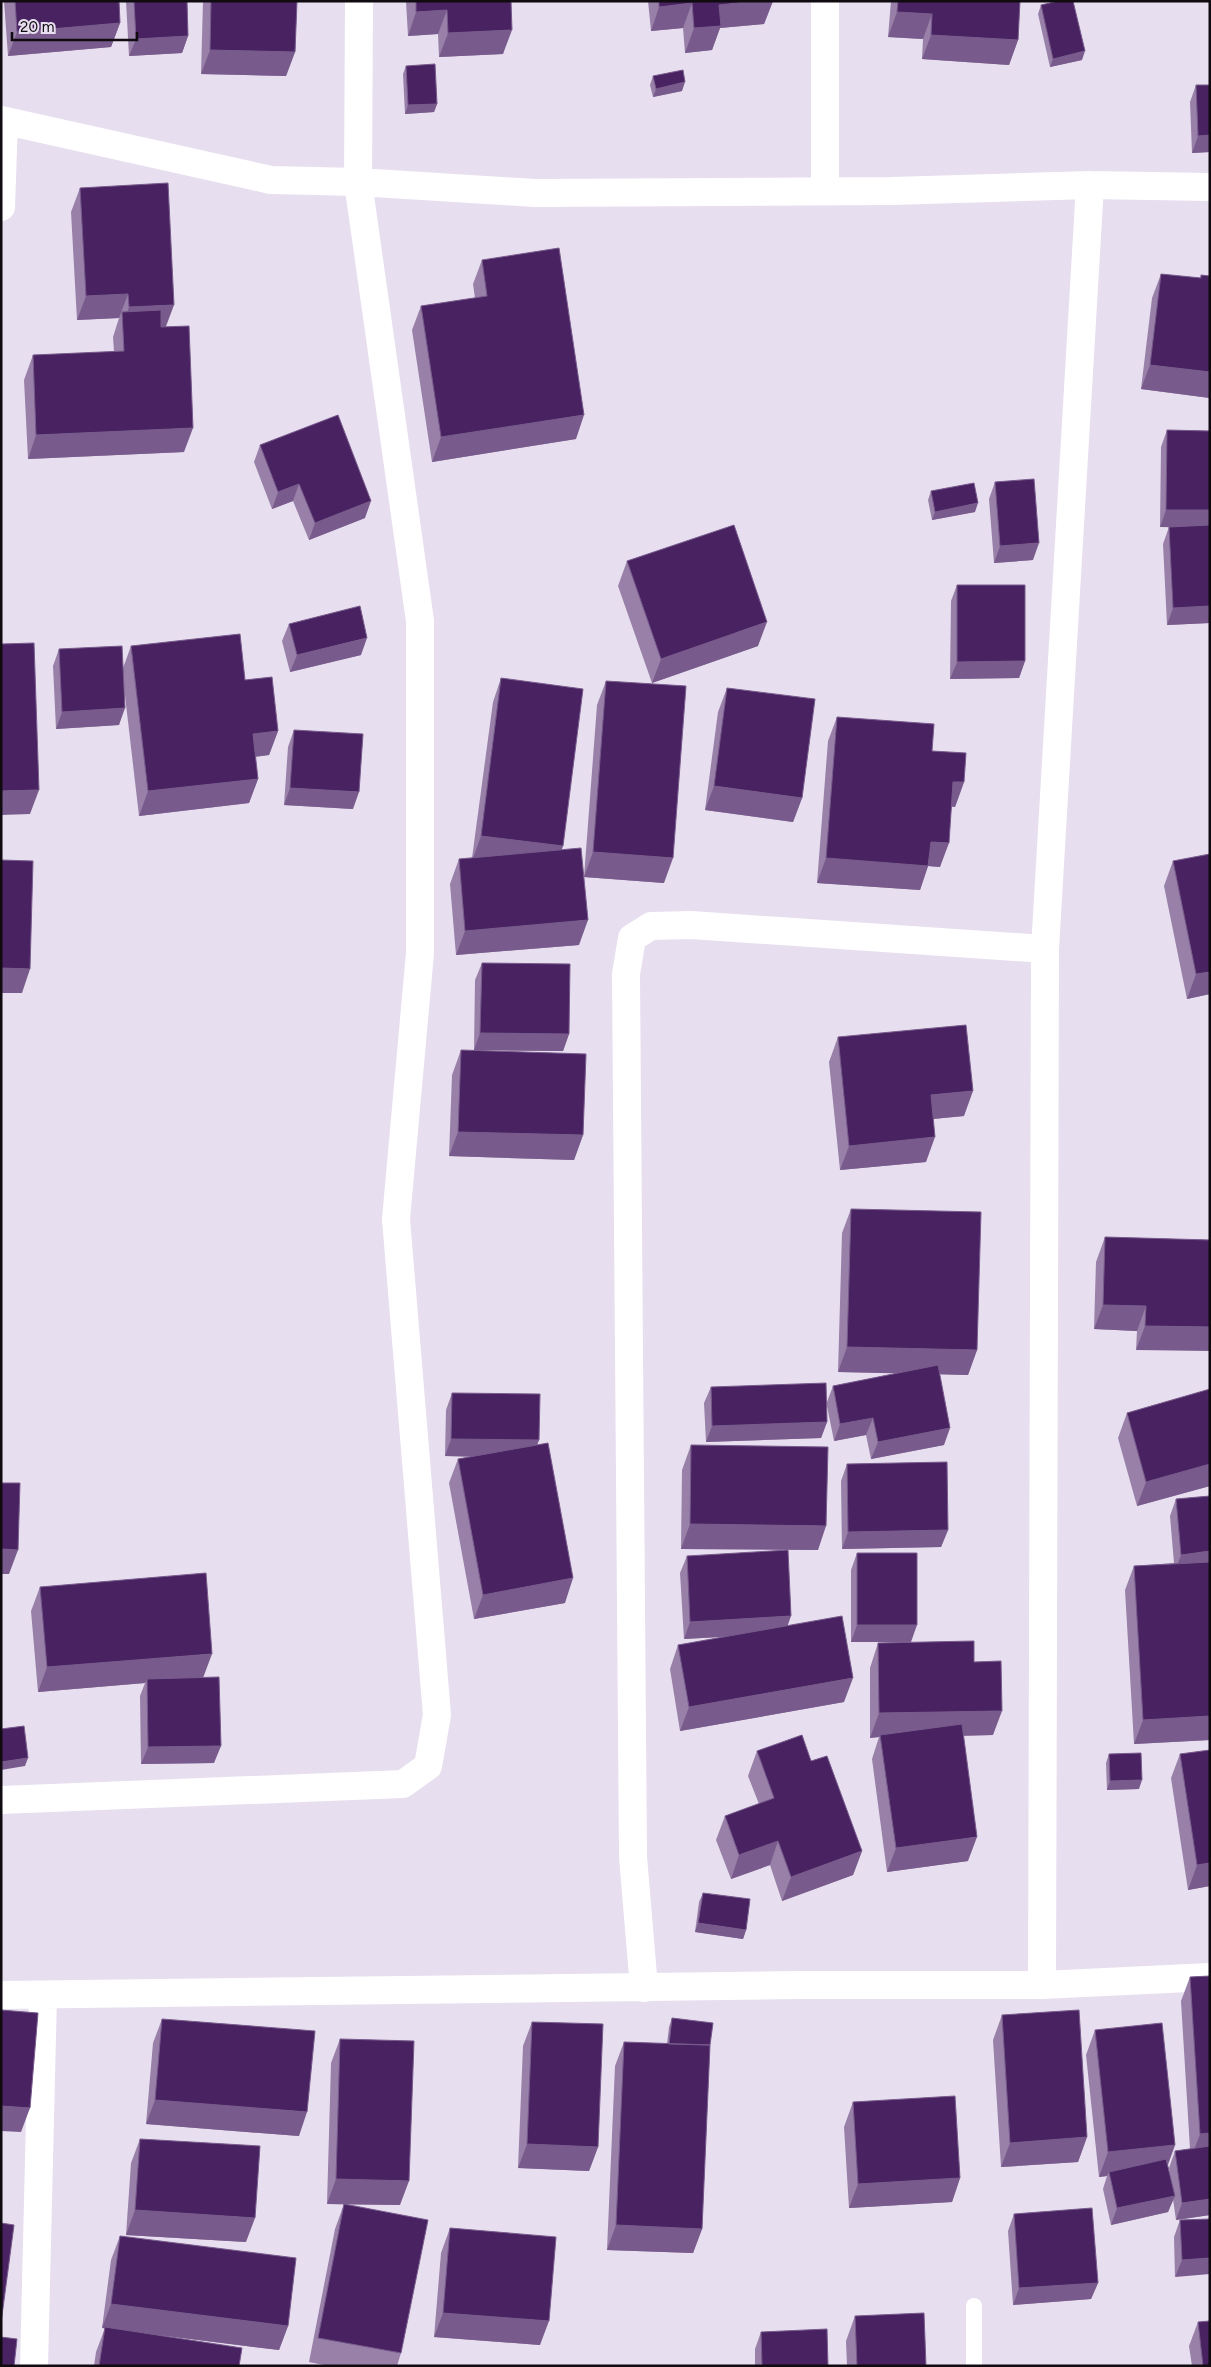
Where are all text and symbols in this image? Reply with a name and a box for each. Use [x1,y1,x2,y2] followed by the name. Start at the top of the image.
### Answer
[12,10,138,42] scale bar
[20,18,54,36] text: 20 m

